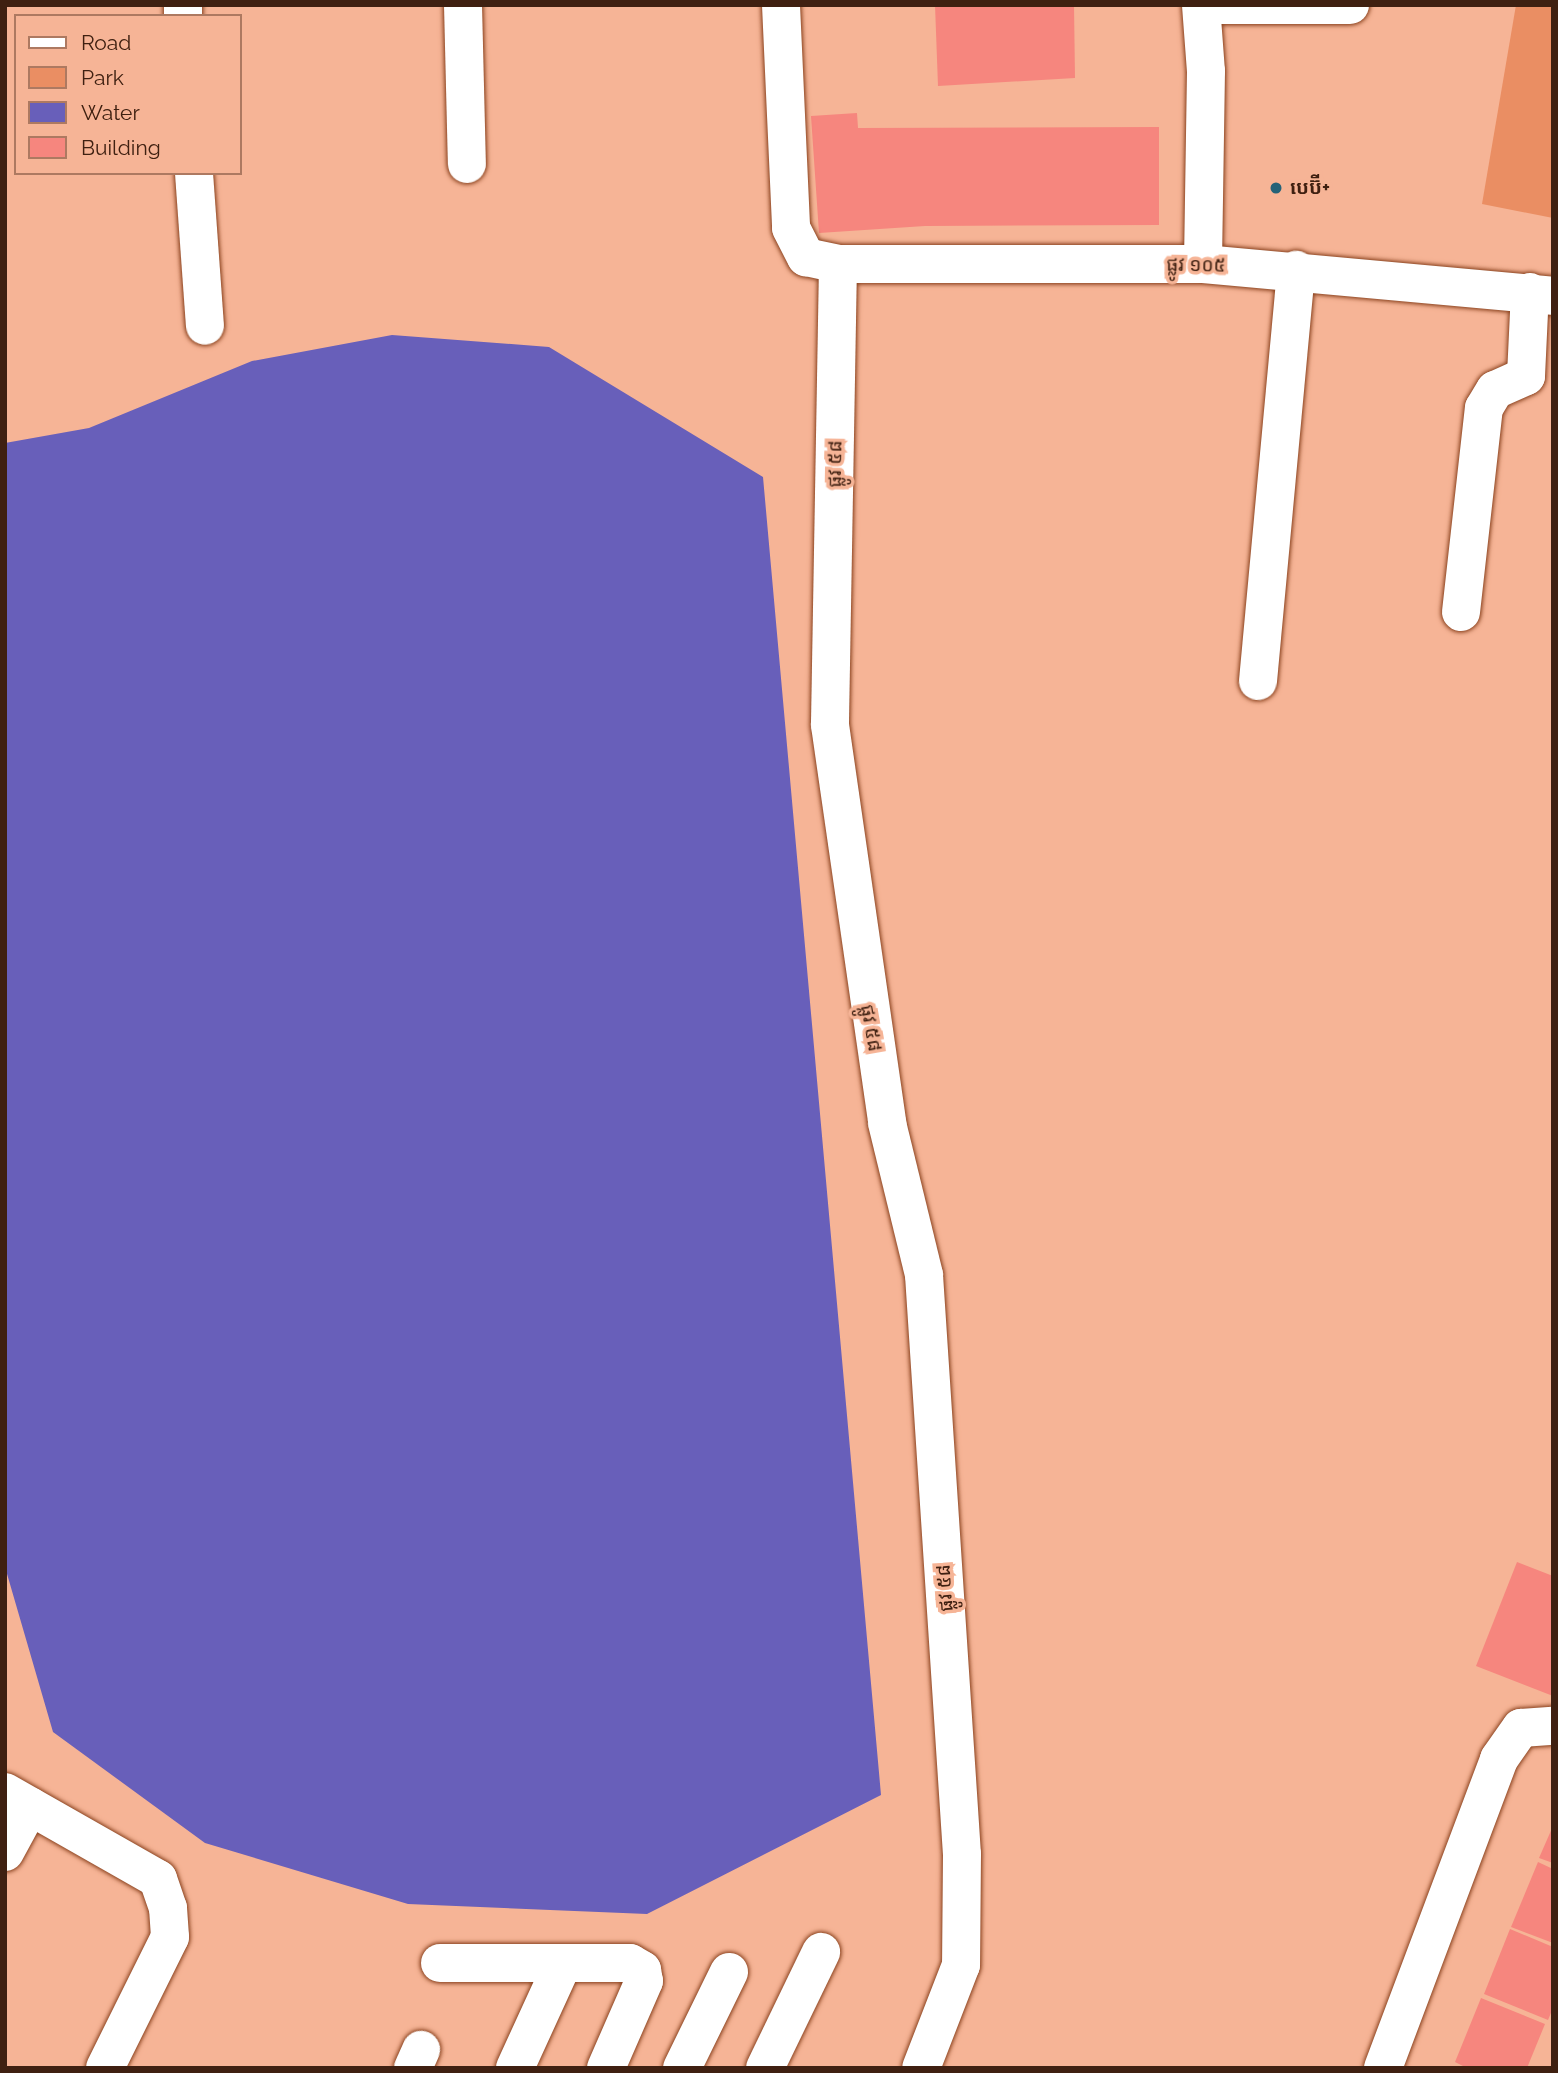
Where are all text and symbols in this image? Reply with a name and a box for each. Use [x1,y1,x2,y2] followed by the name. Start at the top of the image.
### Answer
[14,14,242,175] legend
[81,30,131,55] text: Road
[81,65,124,90] text: Park
[81,100,140,125] text: Water
[81,135,161,160] text: Building
[1290,177,1330,199] place label: បេប៊ី+
[1268,180,1284,196] marker: បេប៊ី+
[1166,253,1226,277] street label: ផ្លូវ ១០៥
[823,440,847,488] street label: ផ្លូវ ៥៨
[856,1003,886,1053] street label: ផ្លូវ ៥៨
[932,1564,958,1612] street label: ផ្លូវ ៥៨

